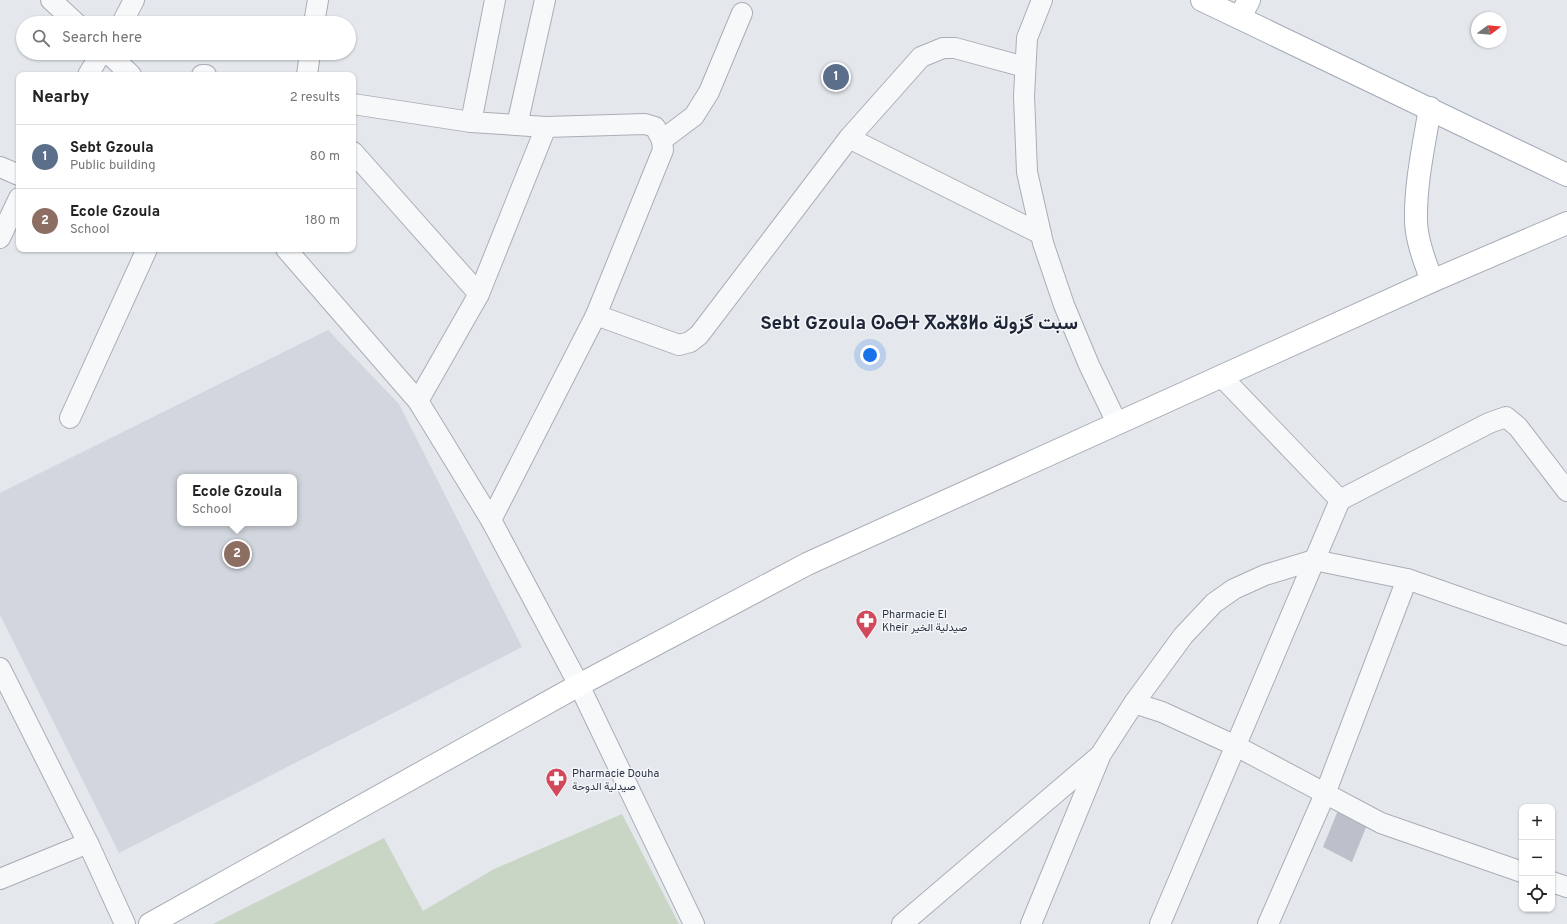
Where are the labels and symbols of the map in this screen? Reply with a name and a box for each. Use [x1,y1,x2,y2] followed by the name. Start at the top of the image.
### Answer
[1471,12,1507,48] north arrow
[823,62,849,92] pin: 1
[760,312,1078,336] district label: Sebt Gzoula ⵙⴰⴱⵜ ⴳⴰⵣⵓⵍⴰ سبت گزولة
[860,345,880,365] your location
[224,539,250,569] pin: 2
[854,607,880,640] pharmacy icon: Pharmacie El Kheir صيدلية الخير
[882,608,968,635] place label: Pharmacie El Kheir صيدلية الخير
[543,766,569,799] pharmacy icon: Pharmacie Douha صيدلية الدوحة
[572,767,659,794] place label: Pharmacie Douha صيدلية الدوحة

